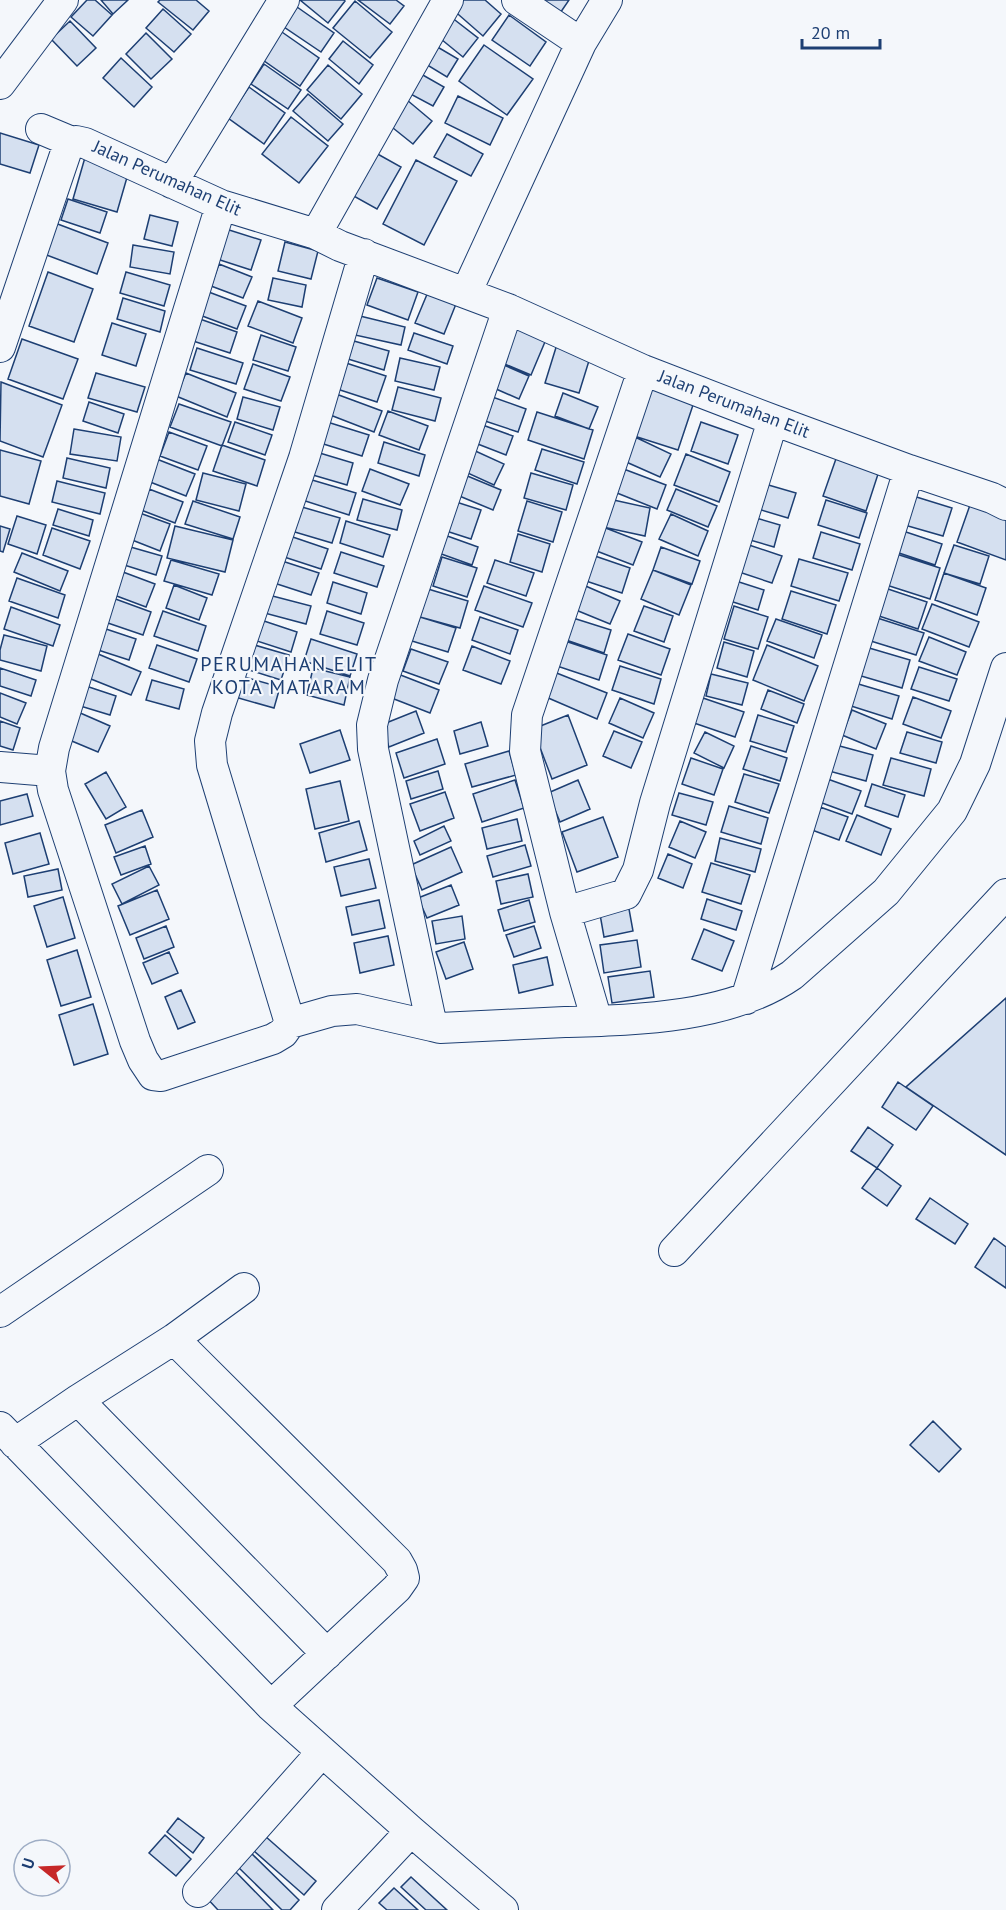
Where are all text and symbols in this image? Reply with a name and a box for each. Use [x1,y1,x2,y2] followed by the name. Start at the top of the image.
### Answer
[802,12,880,50] scale bar
[811,21,850,44] text: 20 m
[88,134,245,221] street label: Jalan Perumahan Elit
[654,364,813,443] street label: Jalan Perumahan Elit
[200,651,378,700] district label: PERUMAHAN ELIT KOTA MATARAM
[12,1838,72,1898] north arrow
[17,1855,39,1871] text: U

